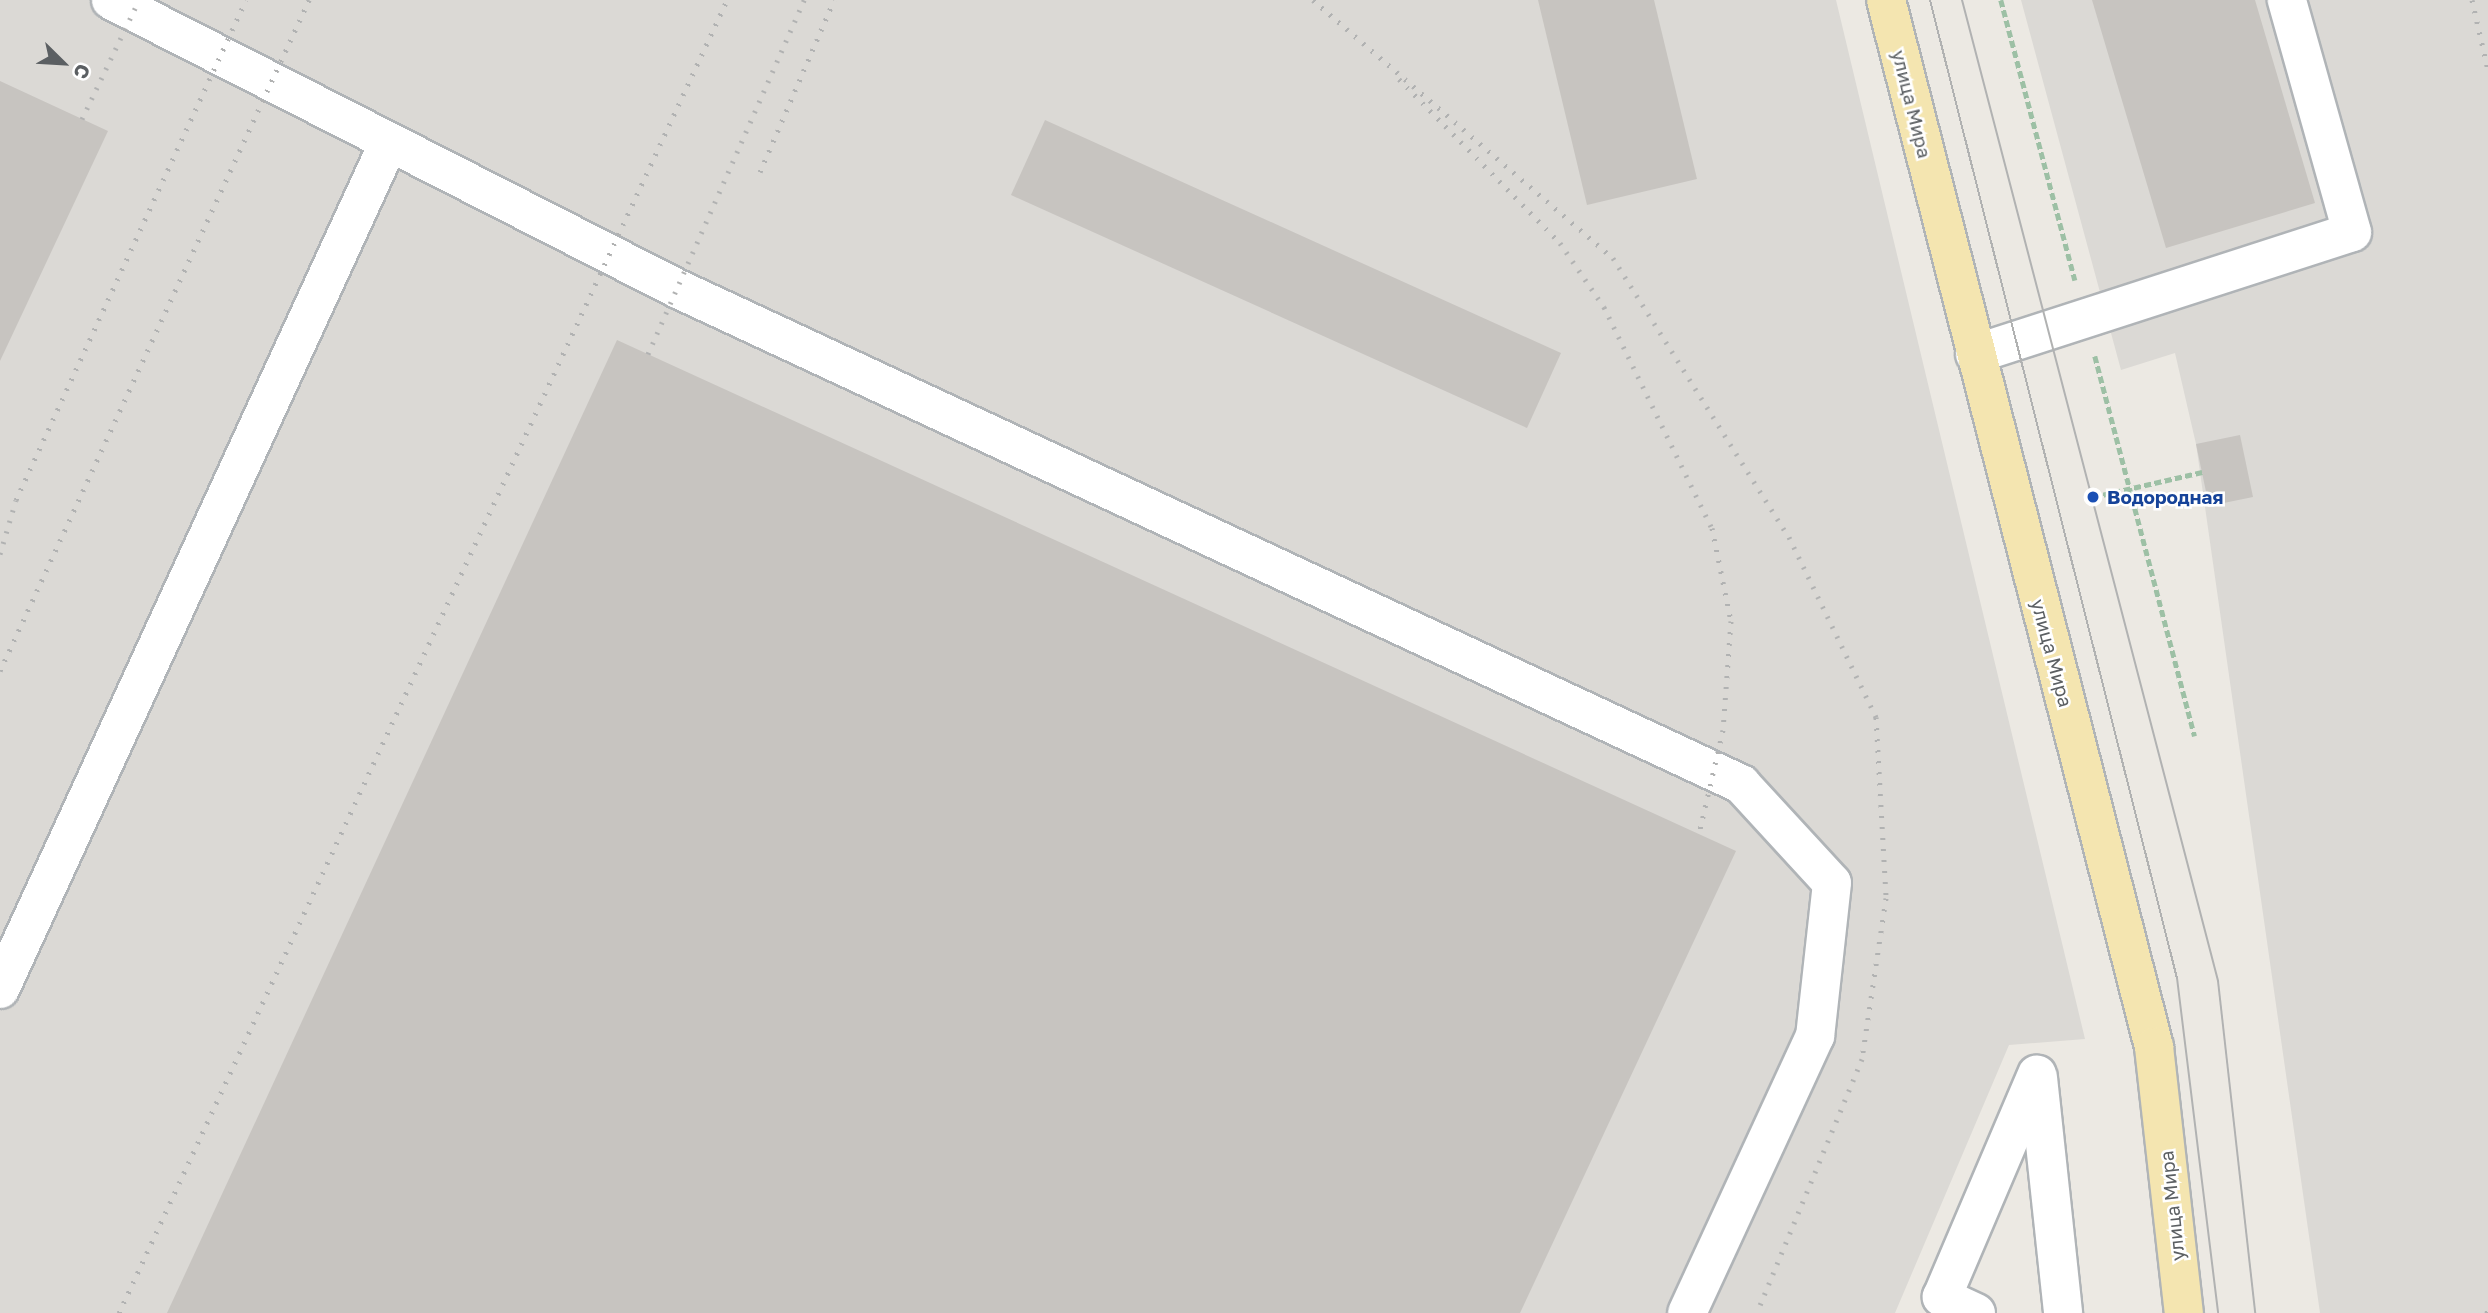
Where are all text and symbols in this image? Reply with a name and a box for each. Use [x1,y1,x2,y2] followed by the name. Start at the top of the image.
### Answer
[28,28,98,98] north arrow
[1888,48,1936,160] street label: улица Мира
[69,61,96,83] text: С
[2107,486,2223,508] place label: Водородная
[2085,489,2101,505] marker: Водородная
[2027,597,2077,709] street label: улица Мира
[2155,1150,2189,1262] street label: улица Мира

